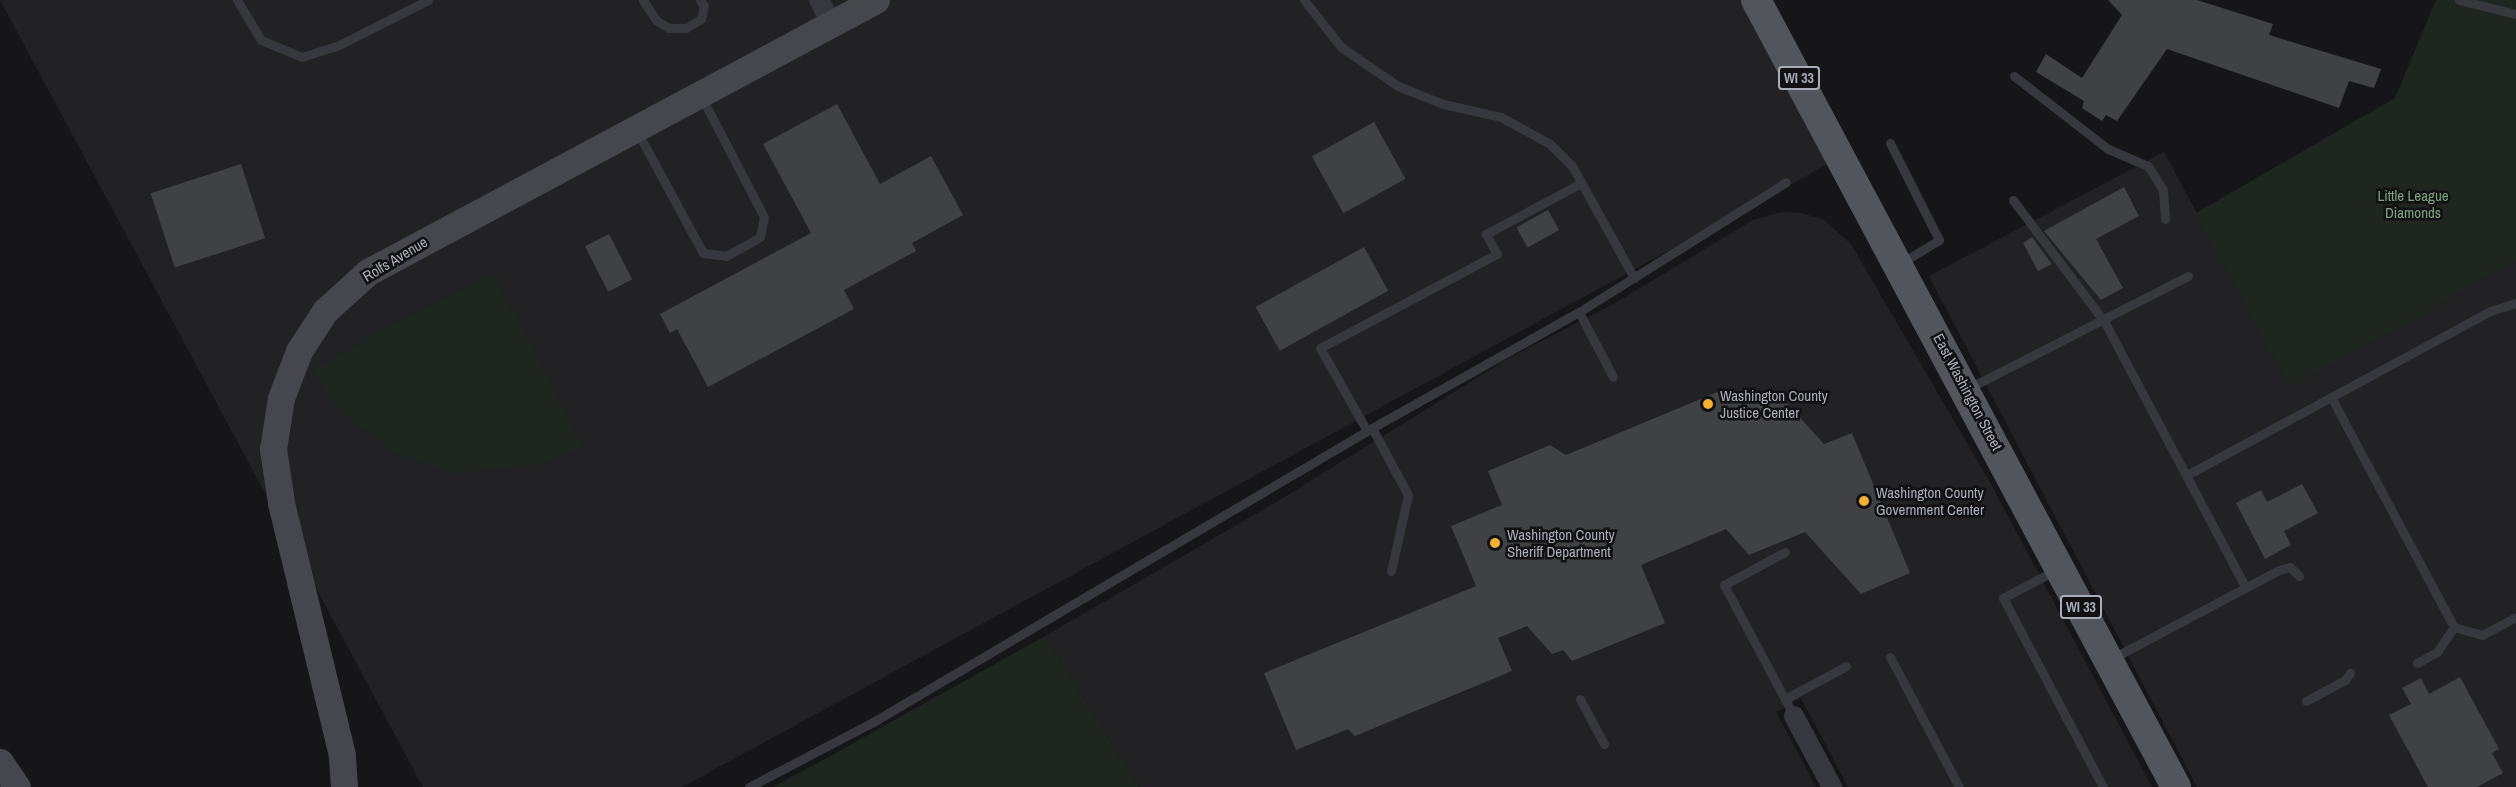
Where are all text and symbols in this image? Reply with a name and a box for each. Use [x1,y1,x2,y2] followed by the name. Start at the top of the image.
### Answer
[1778,67,1820,89] road number: WI 33
[2377,186,2449,221] park label: Little League Diamonds
[359,233,431,285] street label: Rolfs Avenue
[1930,331,2006,453] street label: East Washington Street
[1720,386,1828,421] place label: Washington County Justice Center
[1701,397,1715,411] marker: Washington County Justice Center
[1876,483,1984,518] place label: Washington County Government Center
[1857,494,1871,508] marker: Washington County Government Center
[1507,525,1615,560] place label: Washington County Sheriff Department
[1488,536,1502,550] marker: Washington County Sheriff Department
[2060,596,2102,618] road number: WI 33

